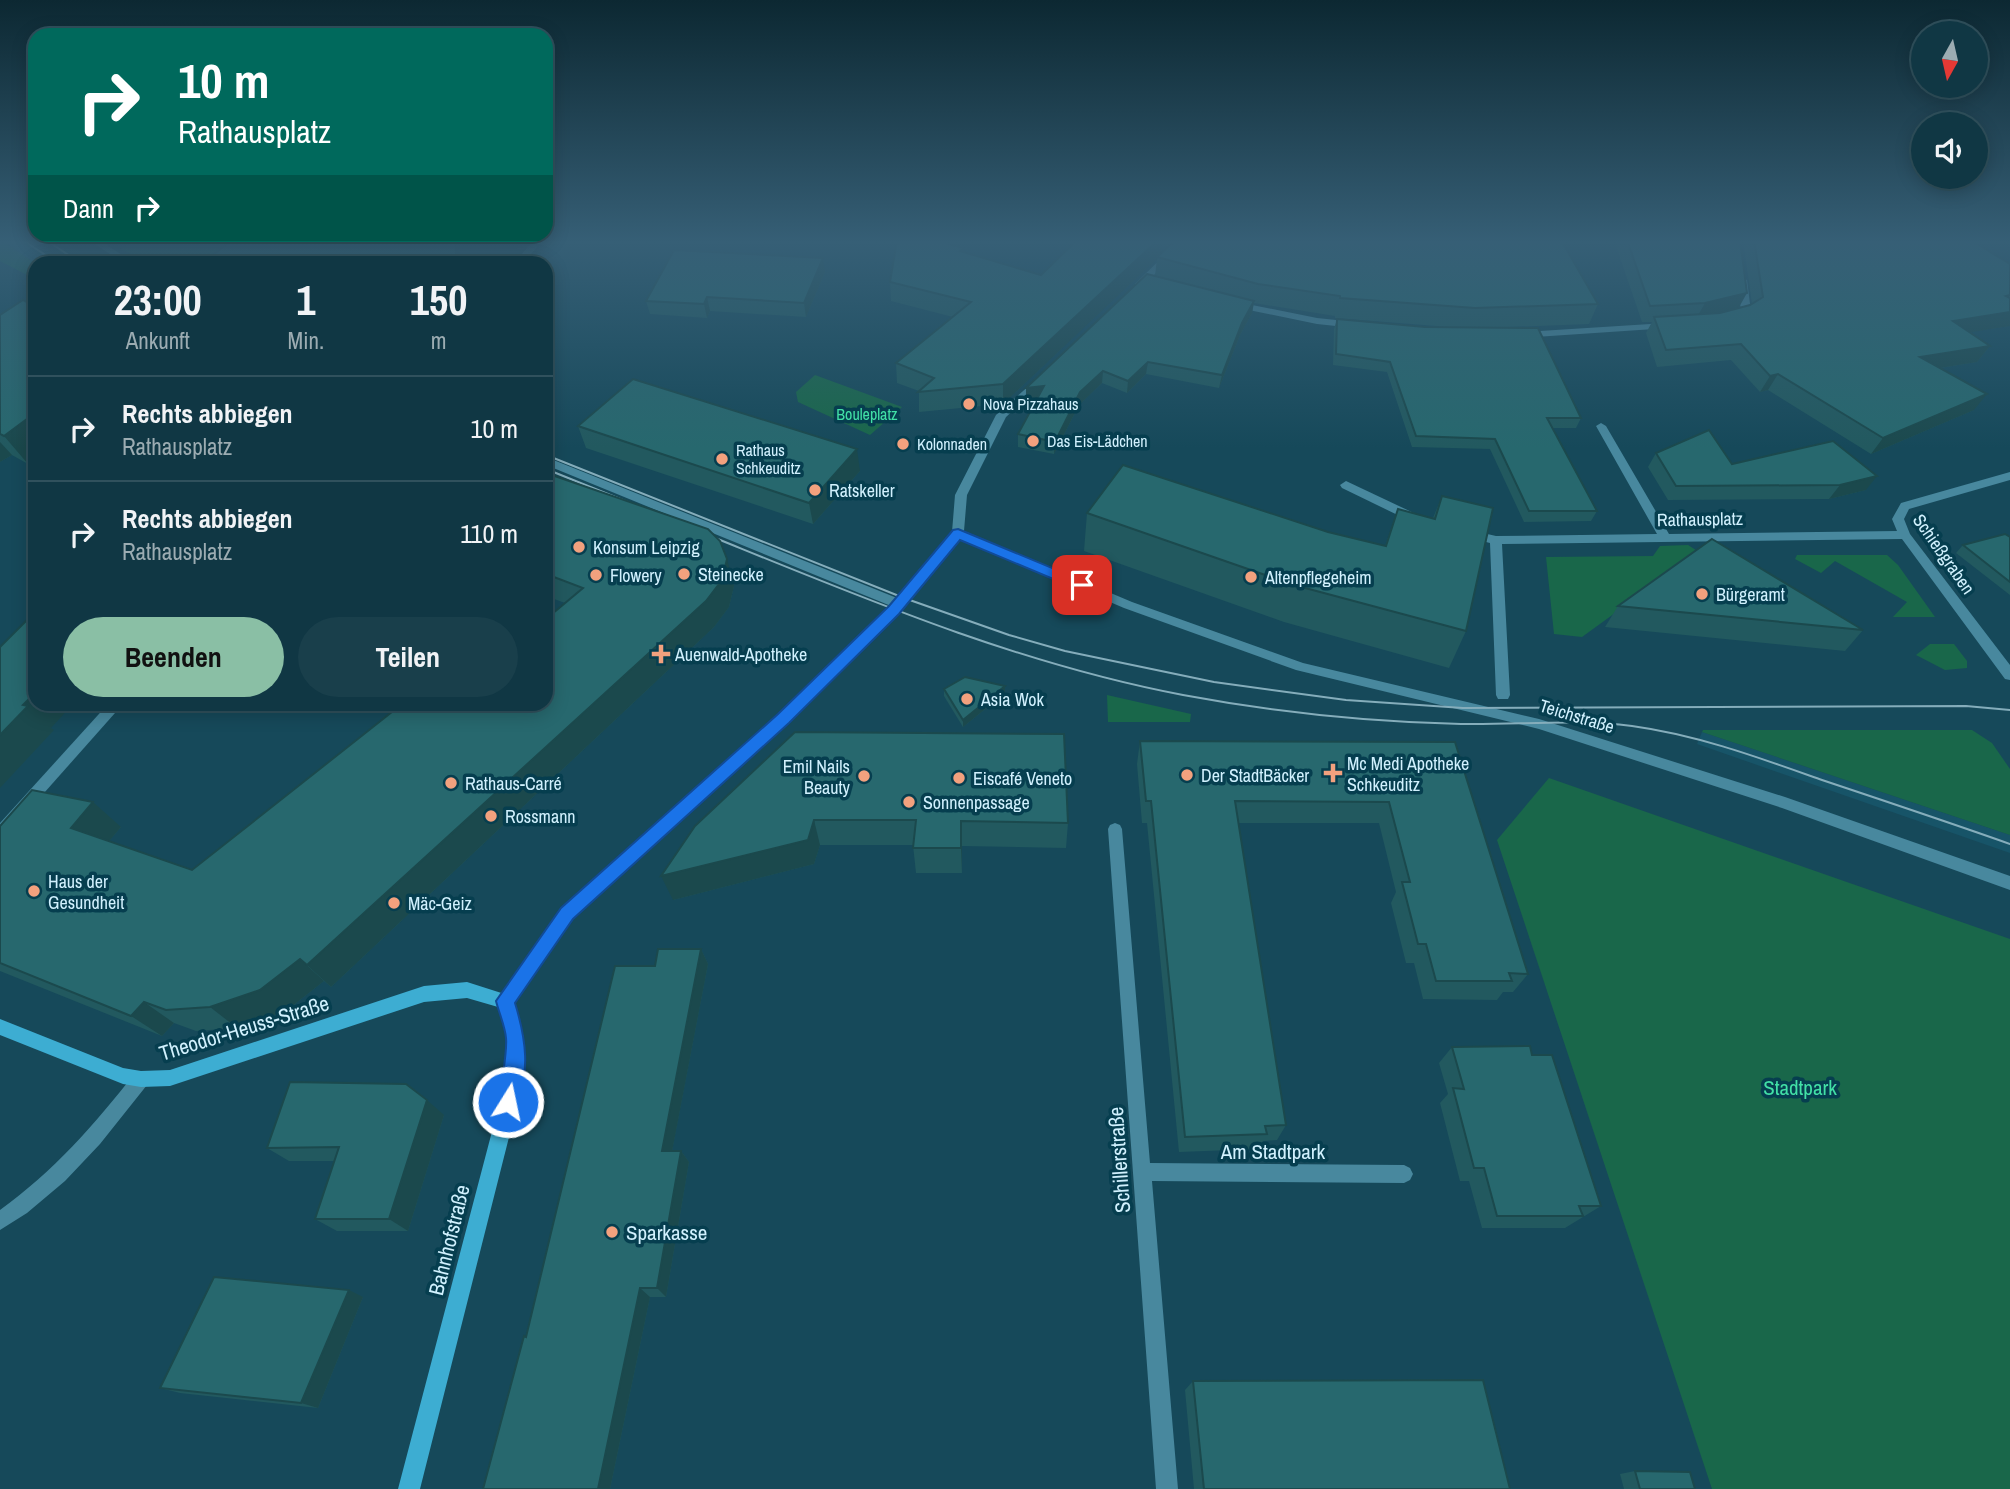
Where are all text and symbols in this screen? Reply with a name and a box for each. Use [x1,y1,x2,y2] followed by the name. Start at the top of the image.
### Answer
[1911,21,1988,98] north arrow
[1911,21,1988,189] map controls
[178,47,270,113] text: 10 m
[63,56,154,147] icon: right
[178,110,331,153] text: Rathausplatz
[1911,112,1988,189] button: sound
[128,189,166,227] icon: right
[63,191,114,226] text: Dann
[114,272,202,328] text: 23:00
[296,272,315,328] text: 1
[410,272,467,328] text: 150
[126,325,190,356] text: Ankunft
[287,325,324,356] text: Min.
[431,325,446,356] text: m
[983,393,1079,415] place label: Nova Pizzahaus
[122,396,293,431] text: Rechts abbiegen
[961,396,977,412] marker: Nova Pizzahaus
[836,403,898,425] park label: Bouleplatz
[63,410,101,448] icon: right
[471,411,518,446] text: 10 m
[1047,430,1148,452] place label: Das Eis-Lädchen
[122,431,232,462] text: Rathausplatz
[917,433,987,455] place label: Kolonnaden
[1025,433,1041,449] marker: Das Eis-Lädchen
[895,436,911,452] marker: Kolonnaden
[736,439,801,479] place label: Rathaus Schkeuditz
[714,451,730,467] marker: Rathaus Schkeuditz
[829,478,895,503] place label: Ratskeller
[807,482,823,498] marker: Ratskeller
[122,501,293,536] text: Rechts abbiegen
[1657,506,1743,532] street label: Rathausplatz
[1907,509,1981,599] street label: Schießgraben
[63,515,101,553] icon: right
[460,516,518,551] text: 110 m
[593,535,700,560] place label: Konsum Leipzig
[122,536,232,567] text: Rathausplatz
[571,539,587,555] marker: Konsum Leipzig
[1052,555,1112,615] pin
[698,562,764,587] place label: Steinecke
[610,563,662,588] place label: Flowery
[1264,565,1372,590] place label: Altenpflegeheim
[676,566,692,582] marker: Steinecke
[1063,566,1101,604] icon: arrive
[588,567,604,583] marker: Flowery
[1243,569,1259,585] marker: Altenpflegeheim
[1716,582,1785,607] place label: Bürgeramt
[1694,586,1710,602] marker: Bürgeramt
[63,617,284,697] button: Beenden
[298,617,518,697] button: Teilen
[674,642,807,667] place label: Auenwald-Apotheke
[653,646,669,662] marker: Auenwald-Apotheke
[980,687,1045,712] place label: Asia Wok
[959,691,975,707] marker: Asia Wok
[1536,693,1618,739] street label: Teichstraße
[1347,751,1469,797] place label: Mc Medi Apotheke Schkeuditz
[783,754,851,800] place label: Emil Nails Beauty
[1201,763,1309,788] place label: Der StadtBäcker
[1325,765,1341,781] marker: Mc Medi Apotheke Schkeuditz
[973,766,1072,791] place label: Eiscafé Veneto
[1179,767,1195,783] marker: Der StadtBäcker
[856,768,872,784] marker: Emil Nails Beauty
[951,770,967,786] marker: Eiscafé Veneto
[465,771,562,796] place label: Rathaus-Carré
[443,775,459,791] marker: Rathaus-Carré
[923,790,1030,815] place label: Sonnenpassage
[901,794,917,810] marker: Sonnenpassage
[505,804,576,829] place label: Rossmann
[483,808,499,824] marker: Rossmann
[48,869,124,915] place label: Haus der Gesundheit
[26,883,42,899] marker: Haus der Gesundheit
[408,891,472,916] place label: Mäc-Geiz
[386,895,402,911] marker: Mäc-Geiz
[156,988,332,1068] street label: Theodor-Heuss-Straße
[471,1065,545,1139] position arrow
[1763,1073,1837,1102] park label: Stadtpark
[1101,1106,1137,1214] street label: Schillerstraße
[1220,1137,1326,1166] street label: Am Stadtpark
[421,1182,477,1298] street label: Bahnhofstraße
[626,1218,707,1247] place label: Sparkasse
[604,1224,620,1240] marker: Sparkasse

